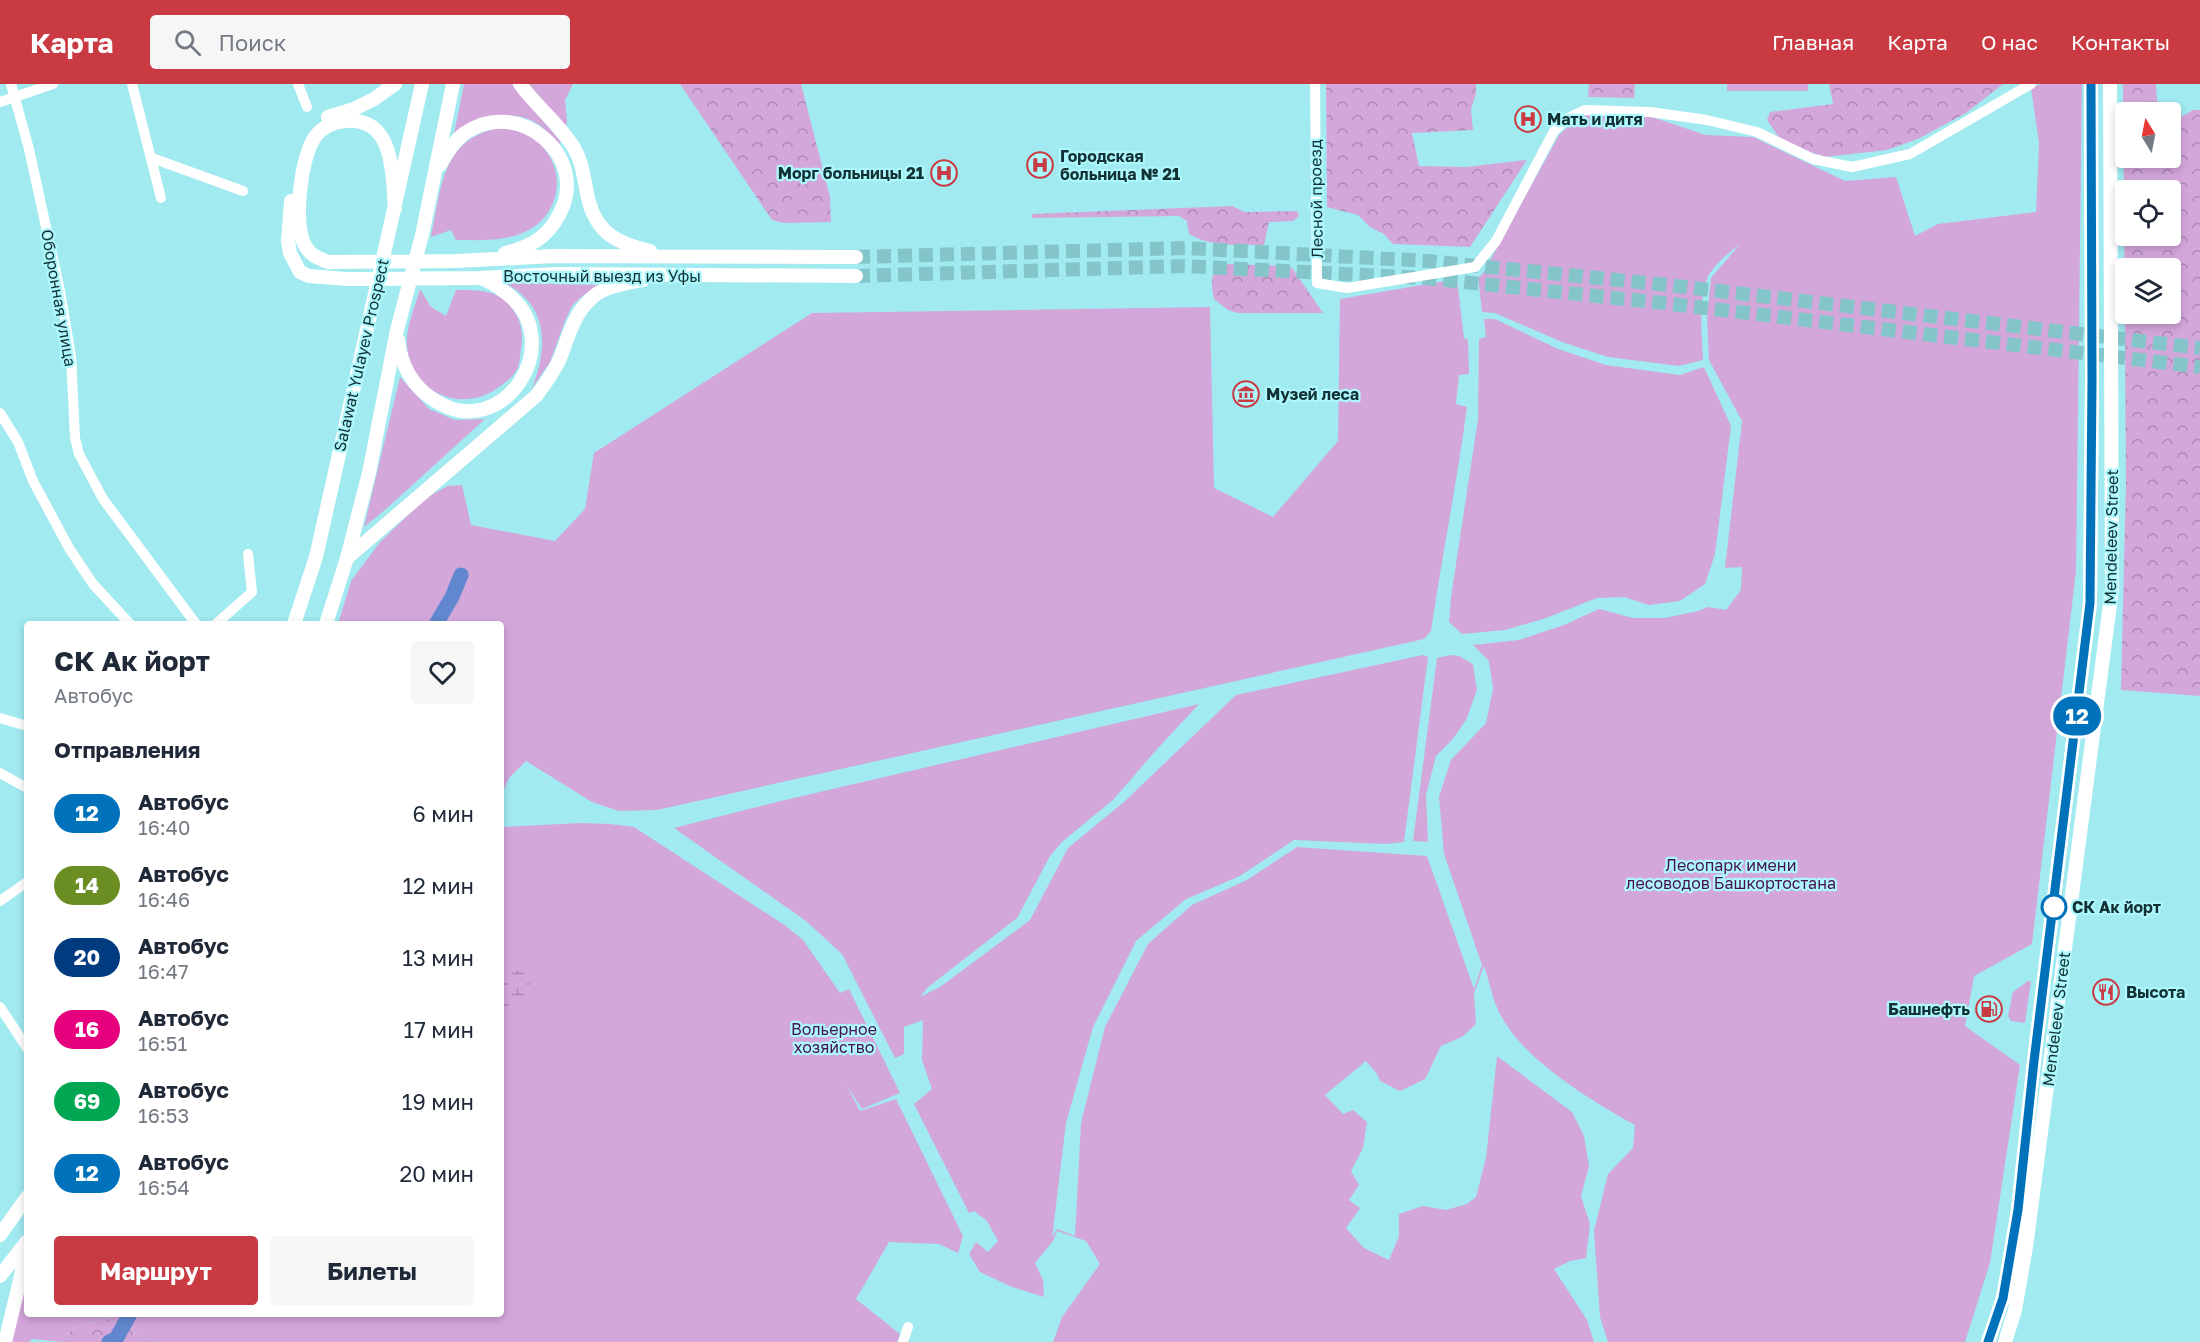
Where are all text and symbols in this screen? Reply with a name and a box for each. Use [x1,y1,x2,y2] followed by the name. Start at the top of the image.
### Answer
[150,15,570,69] search box
[30,26,114,59] text: Карта
[171,26,204,59] icon: search
[219,29,286,56] text: Поиск
[1772,29,1854,55] text: Главная
[1887,29,1948,55] text: Карта
[1981,29,2038,55] text: О нас
[2071,29,2170,55] text: Контакты
[2115,102,2181,168] north arrow
[2115,102,2181,324] map controls
[1513,104,1543,134] hospital icon: Мать и дитя
[1547,109,1643,129] place label: Мать и дитя
[1305,139,1327,259] street label: Лесной проезд
[1060,146,1180,184] place label: Городская больница № 21
[1025,150,1055,180] hospital icon: Городская больница № 21
[929,158,959,188] hospital icon: Морг больницы 21
[778,163,924,183] place label: Морг больницы 21
[2115,180,2181,246] button: locate
[37,228,81,368] street label: Оборонная улица
[329,257,393,453] street label: Salawat Yulayev Prospect
[2115,258,2181,324] button: layers
[503,266,701,286] street label: Восточный выезд из Уфы
[1231,379,1261,409] museum icon: Музей леса
[1266,384,1359,404] place label: Музей леса
[2100,469,2122,605] street label: Mendeleev Street
[411,641,474,704] button: heart
[54,644,210,677] text: СК Ак йорт
[54,683,133,707] text: Автобус
[2050,696,2104,736] line badge: 12
[2065,703,2089,729] text: 12
[54,736,200,763] text: Отправления
[138,788,229,815] text: Автобус
[75,800,99,826] text: 12
[413,800,474,827] text: 6 мин
[138,815,190,839] text: 16:40
[1626,855,1836,893] park label: Лесопарк имени лесоводов Башкортостана
[138,860,229,887] text: Автобус
[75,872,99,898] text: 14
[402,872,474,899] text: 12 мин
[138,887,190,911] text: 16:46
[2041,894,2067,920] marker: СК Ак йорт
[2072,897,2161,917] place label: СК Ак йорт
[138,932,229,959] text: Автобус
[74,944,100,970] text: 20
[402,944,474,971] text: 13 мин
[2038,951,2074,1087] street label: Mendeleev Street
[138,959,189,983] text: 16:47
[2091,977,2121,1007] restaurant icon: Высота
[2126,982,2185,1002] place label: Высота
[1974,994,2004,1024] fuel station icon: Башнефть
[1888,999,1970,1019] place label: Башнефть
[138,1004,229,1031] text: Автобус
[75,1016,99,1042] text: 16
[403,1016,474,1043] text: 17 мин
[791,1019,877,1057] park label: Вольерное хозяйство
[138,1031,187,1055] text: 16:51
[138,1076,229,1103] text: Автобус
[74,1088,100,1114] text: 69
[402,1088,474,1115] text: 19 мин
[138,1103,189,1127] text: 16:53
[138,1148,229,1175] text: Автобус
[75,1160,99,1186] text: 12
[399,1160,474,1187] text: 20 мин
[138,1175,190,1199] text: 16:54
[54,1236,258,1305] button: Маршрут
[270,1236,474,1305] button: Билеты

